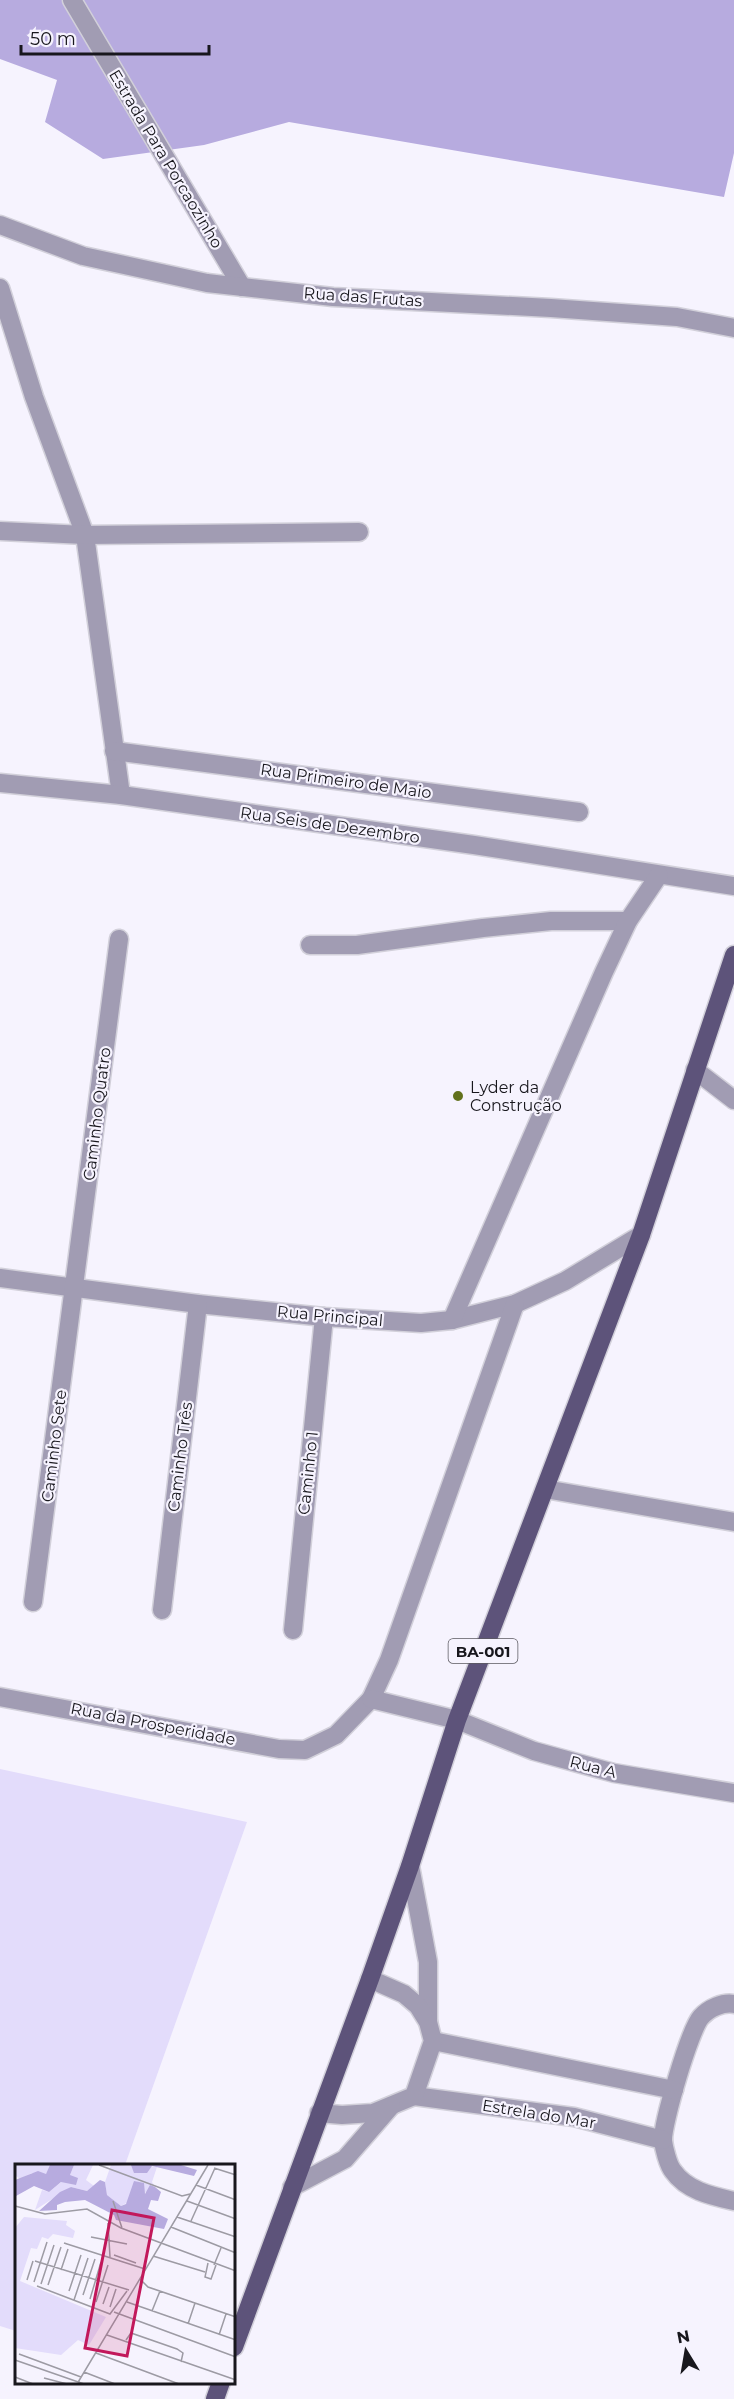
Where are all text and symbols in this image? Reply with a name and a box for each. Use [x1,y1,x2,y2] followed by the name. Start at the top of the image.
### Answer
[21,18,208,56] scale bar
[30,28,76,50] text: 50 m
[105,66,227,252] street label: Estrada Para Porcaozinho
[303,283,423,311] street label: Rua das Frutas
[259,760,433,802] street label: Rua Primeiro de Maio
[239,803,421,847] street label: Rua Seis de Dezembro
[79,1046,115,1182] street label: Caminho Quatro
[470,1078,562,1115] place label: Lyder da Construção
[451,1089,465,1103] marker: Lyder da Construção
[276,1302,384,1330] street label: Rua Principal
[38,1389,70,1503] street label: Caminho Sete
[164,1401,196,1513] street label: Caminho Três
[294,1430,322,1516] street label: Caminho 1
[448,1639,518,1663] road number: BA-001
[69,1699,237,1749] street label: Rua da Prosperidade
[568,1752,619,1782] street label: Rua A
[481,2096,597,2132] street label: Estrela do Mar
[15,2164,236,2384] inset map
[656,2321,716,2381] north arrow
[675,2326,691,2347] text: N

